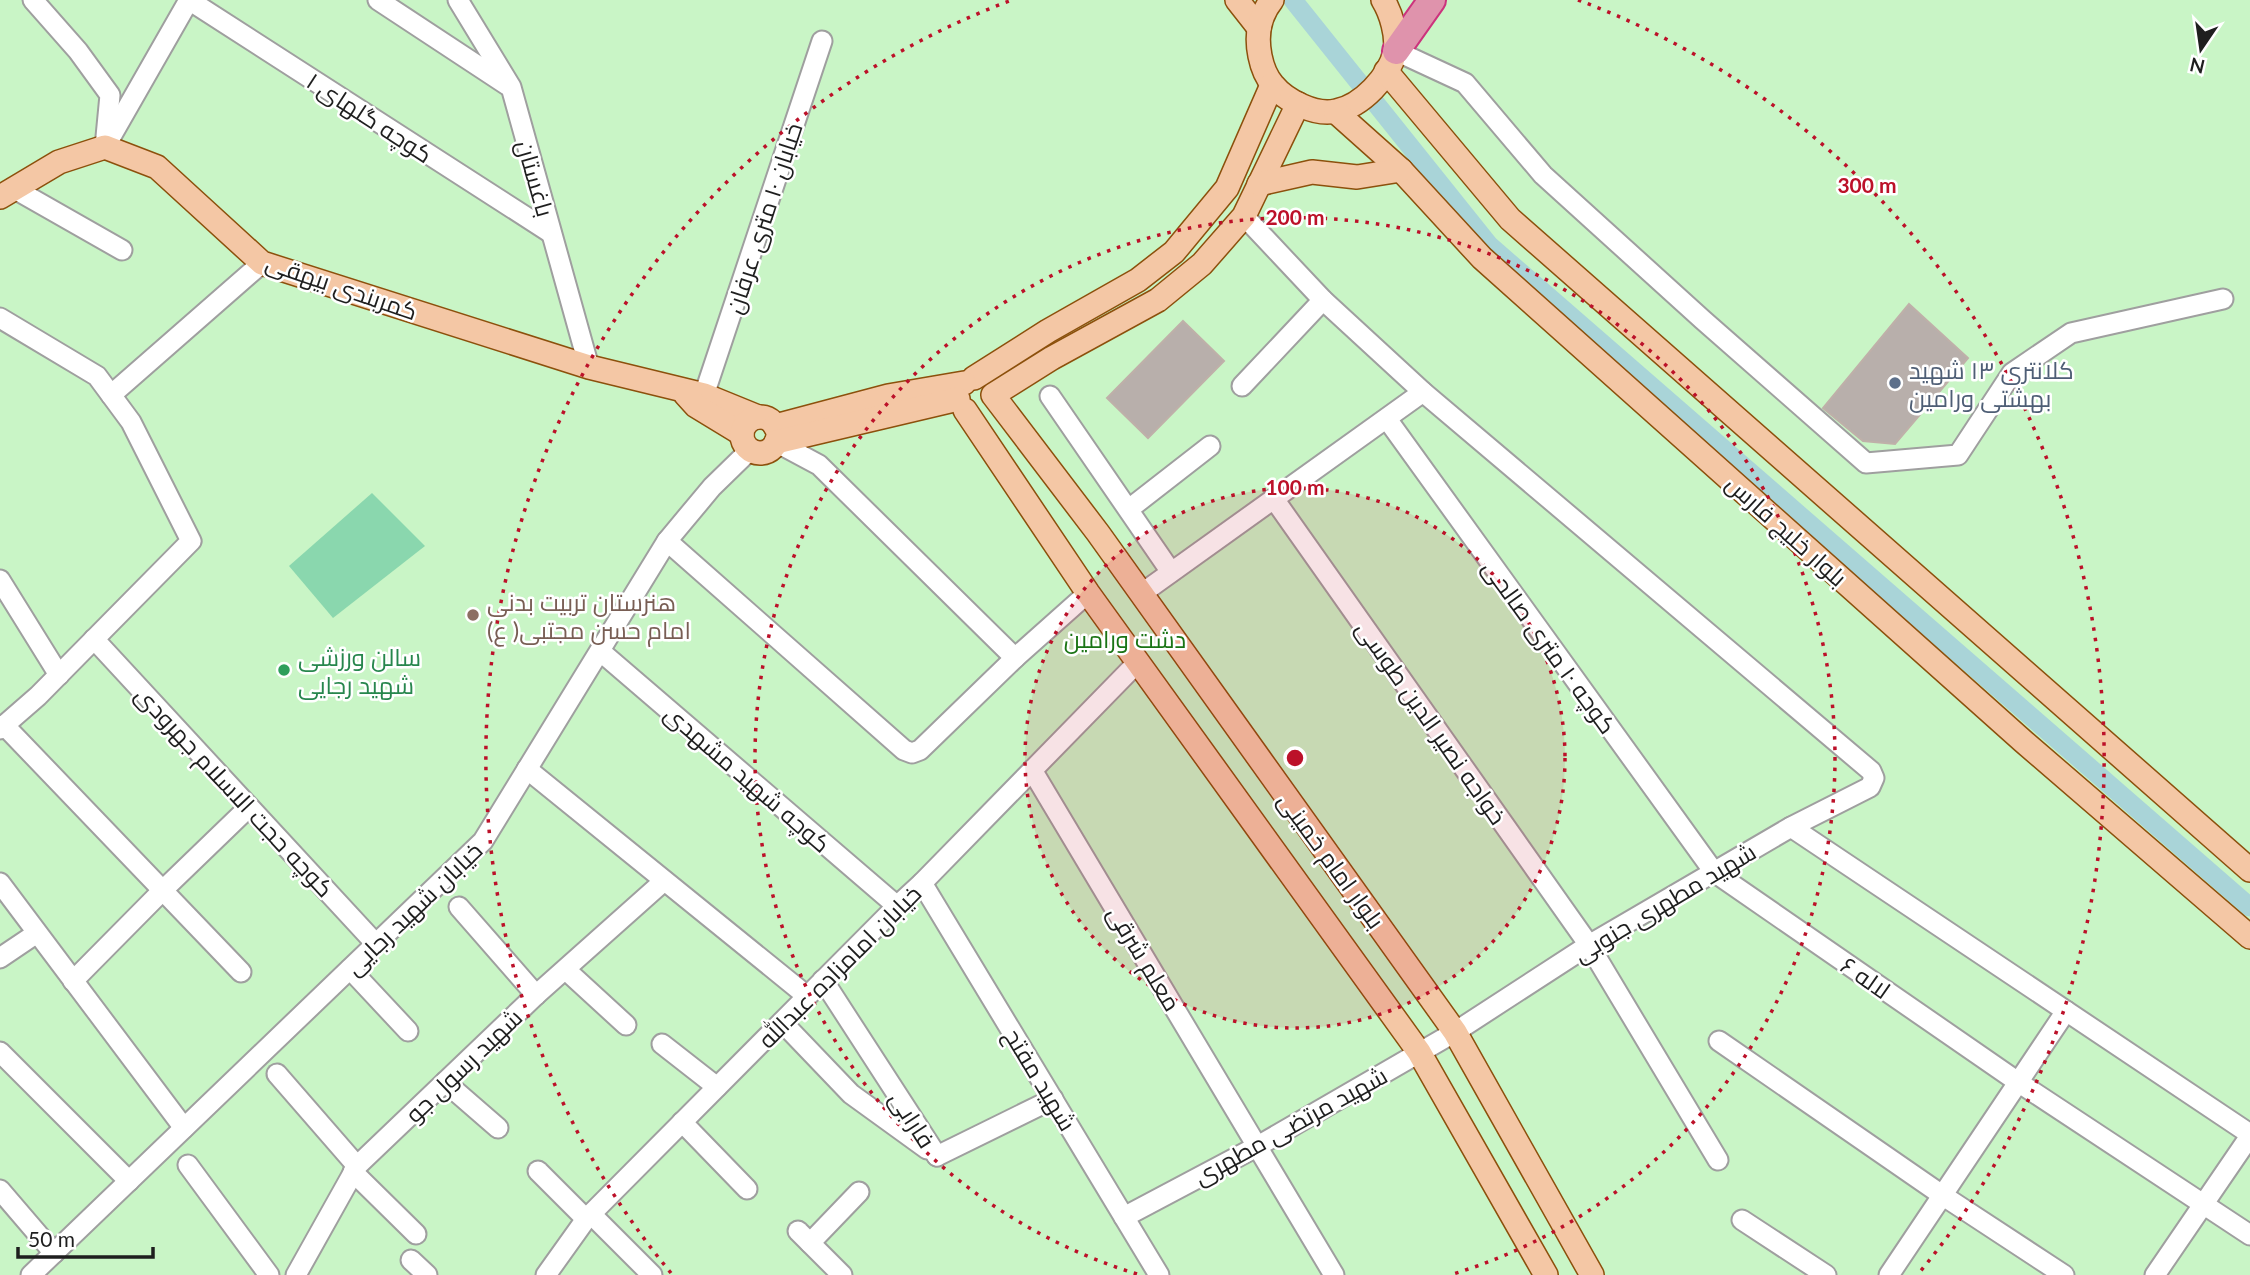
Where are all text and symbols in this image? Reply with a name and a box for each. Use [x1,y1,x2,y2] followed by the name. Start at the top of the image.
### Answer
[2166,14,2236,84] north arrow
[2187,53,2207,79] text: N
[300,66,438,171] street label: کوچه گلهای ۱
[718,119,808,317] street label: خیابان ۱۰ متری عرفان
[510,136,561,220] street label: باغستان
[1837,172,1897,197] text: 300 m
[1265,204,1325,229] text: 200 m
[262,247,422,326] street label: کمربندی بیهقی
[1909,355,2074,413] place label: کلانتری ۱۳ شهید بهشتی ورامین
[1887,375,1903,391] marker: کلانتری ۱۳ شهید بهشتی ورامین
[1719,468,1853,594] street label: بلوار خلیج فارس
[1265,474,1325,499] text: 100 m
[1475,553,1623,740] street label: کوچه ۱۰ متری صالحی
[487,587,691,647] place label: هنرستان تربیت بدنی امام حسن مجتبی( ع)
[465,607,481,623] marker: هنرستان تربیت بدنی امام حسن مجتبی( ع)
[1350,614,1513,830] street label: خواجه نصیر الدین طوسی
[1064,624,1186,654] park label: دشت ورامین
[298,642,421,700] place label: سالن ورزشی شهید رجایی
[276,662,292,678] marker: سالن ورزشی شهید رجایی
[128,680,340,904] street label: کوچه حجت الاسلام جهرودی
[657,698,837,860] street label: کوچه شهید مشهدی
[1283,746,1307,770] centre of rings
[1270,786,1391,936] street label: بلوار امام خمینی
[338,835,488,981] street label: خیابان شهید رجایی
[1568,836,1761,969] street label: شهید مطهری جنوبی
[751,878,927,1054] street label: خیابان امامزاده عبدالله
[1100,900,1188,1017] street label: معلم شرقی
[1836,950,1896,1004] street label: لاله ۶
[399,1002,528,1129] street label: شهید رسول جو
[996,1022,1083,1137] street label: شهید مفتح
[1188,1060,1392,1191] street label: شهید مرتضی مطهری
[883,1085,942,1153] street label: فارابی
[18,1216,152,1260] scale bar
[28,1226,75,1251] text: 50 m

